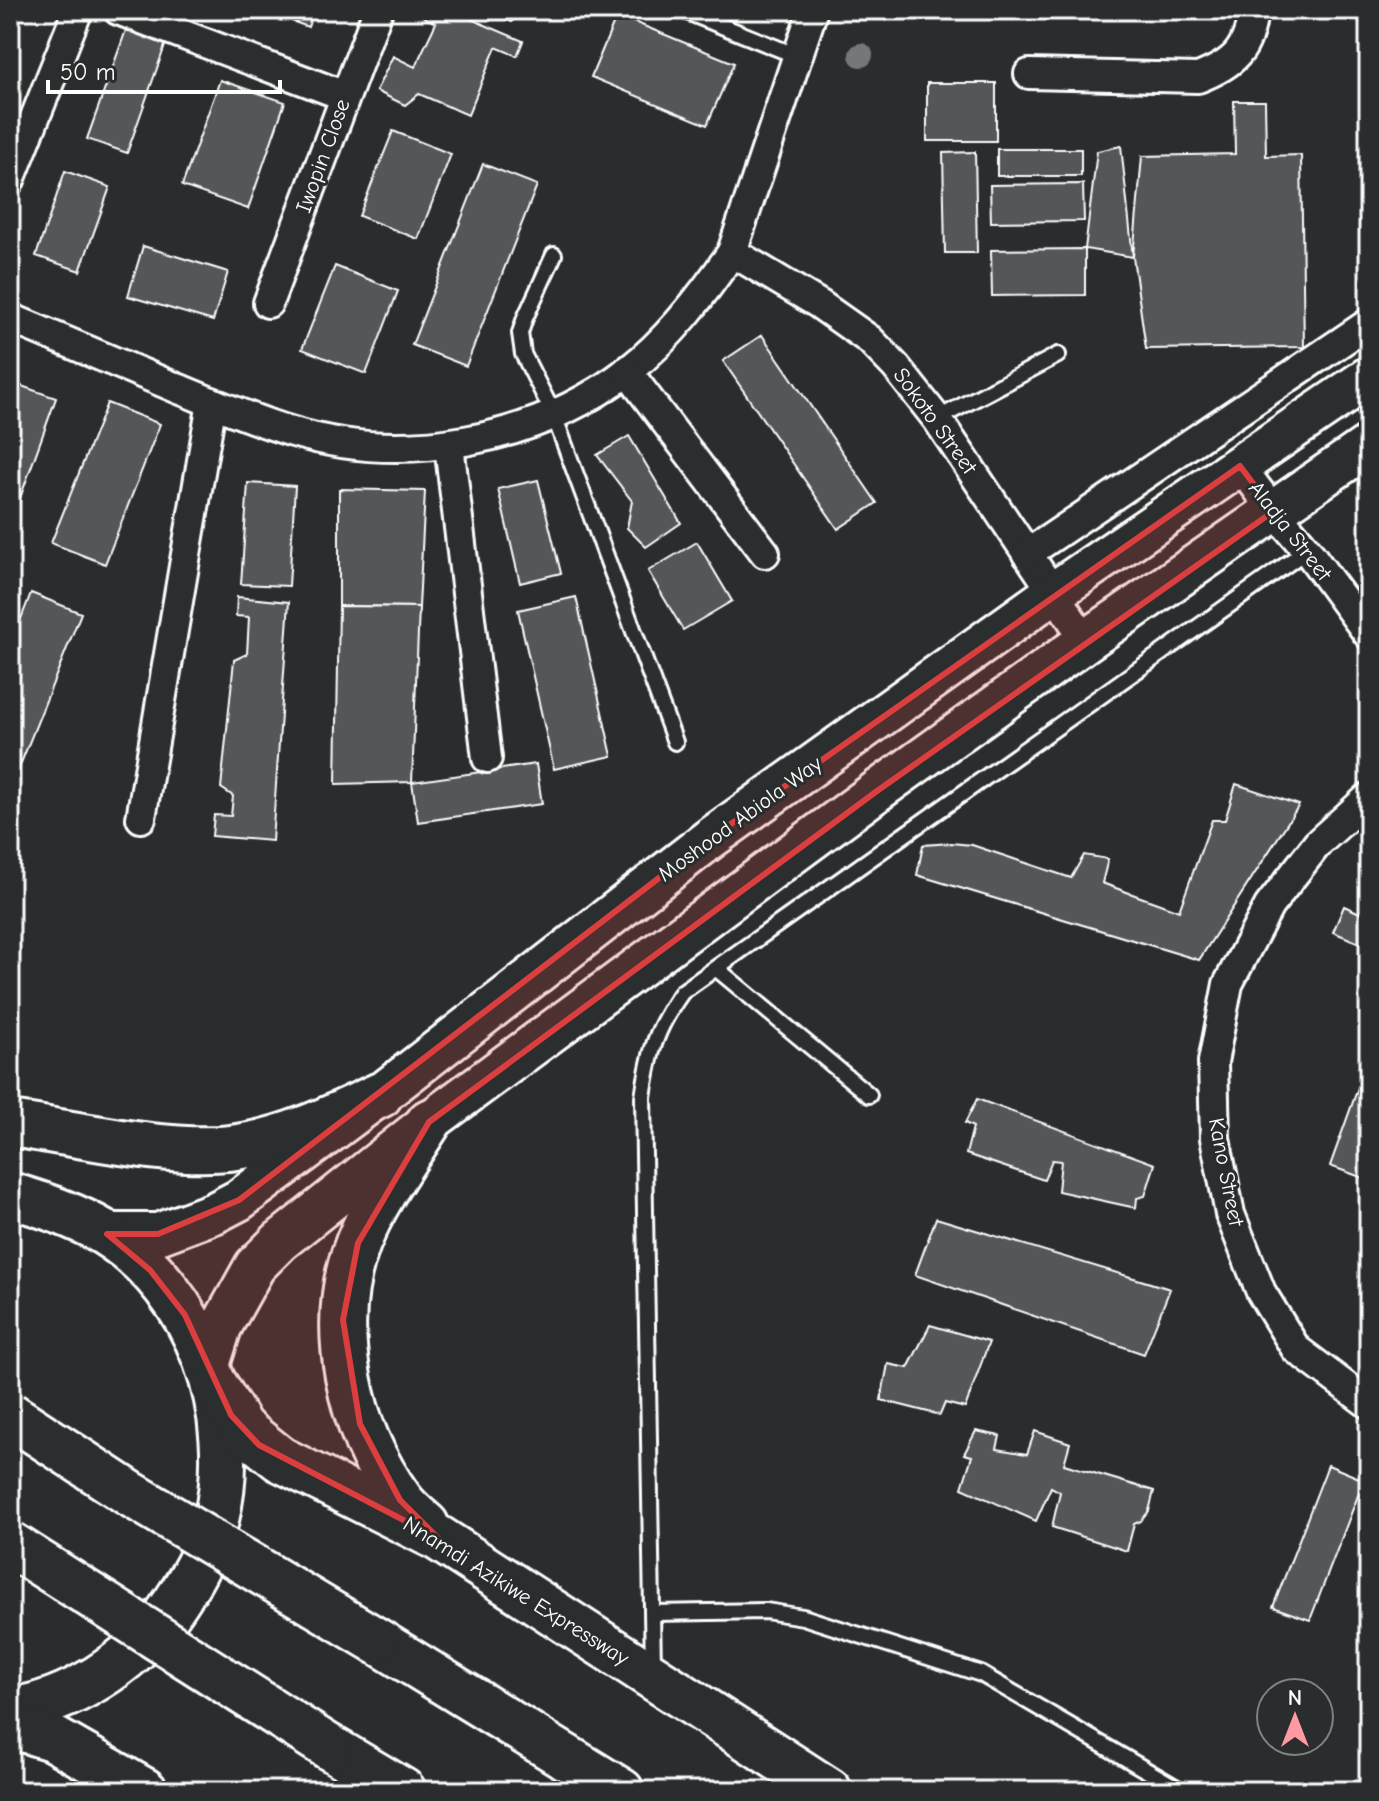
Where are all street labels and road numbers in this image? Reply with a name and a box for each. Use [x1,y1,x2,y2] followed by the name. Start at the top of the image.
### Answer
[290,96,356,216] street label: Iwopin Close
[888,363,983,480] street label: Sokoto Street
[1243,476,1337,587] street label: Aladja Street
[653,751,827,887] street label: Moshood Abiola Way
[1203,1116,1249,1229] street label: Kano Street
[398,1511,634,1671] street label: Nnamdi Azikiwe Expressway

